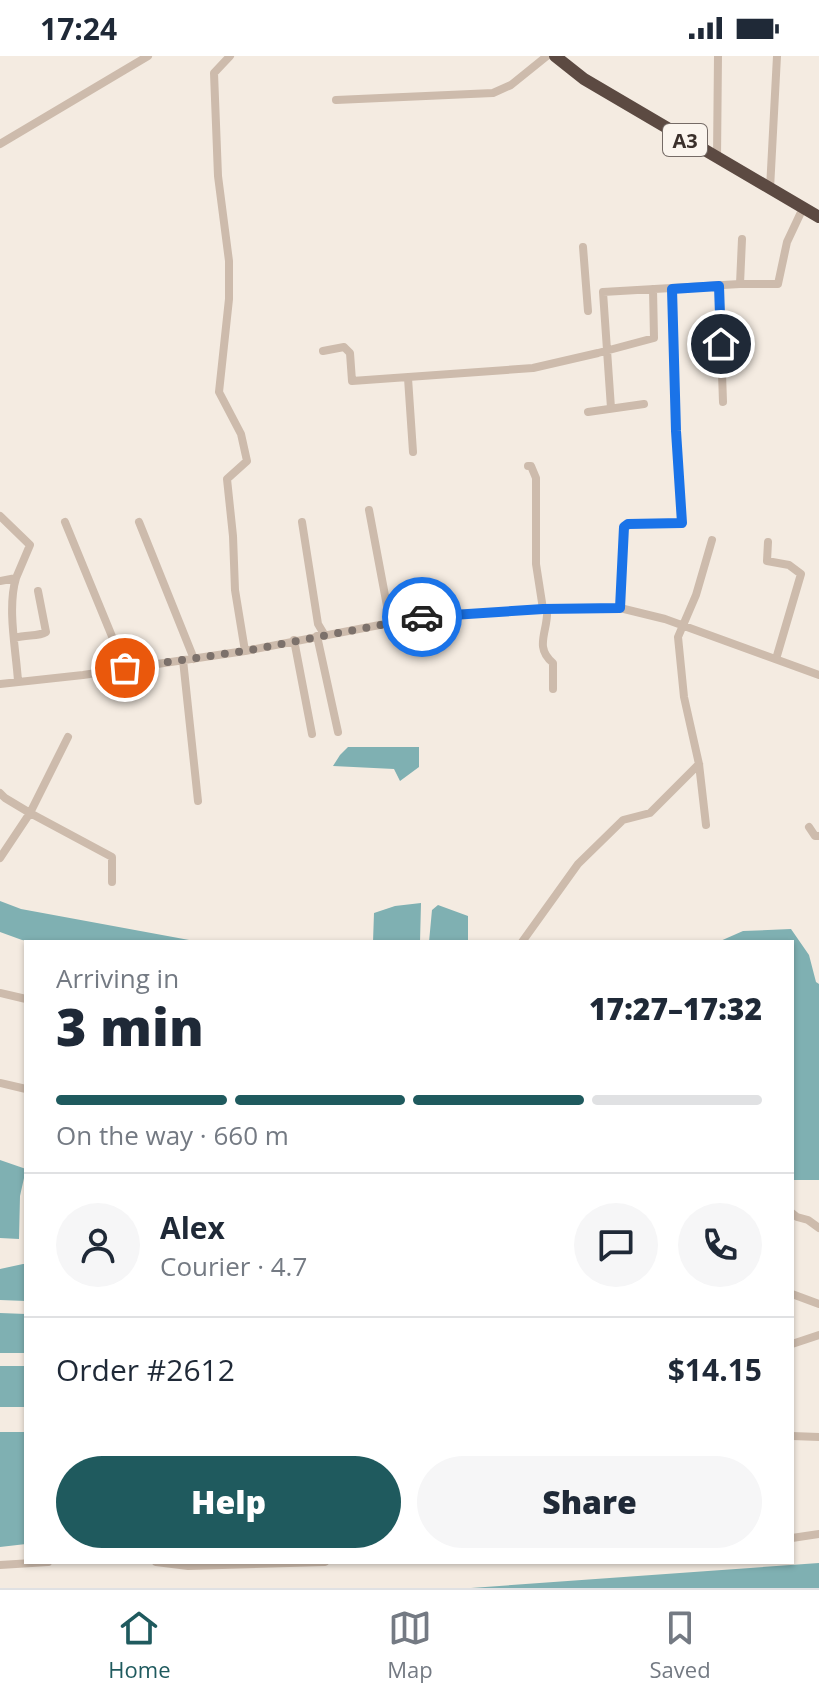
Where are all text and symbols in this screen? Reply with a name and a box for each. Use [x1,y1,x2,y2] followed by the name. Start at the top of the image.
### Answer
[40,8,117,49] text: 17:24
[663,124,707,156] road number: A3
[687,310,755,378] pin
[699,322,743,366] icon: home
[382,577,462,657] courier
[400,595,444,639] icon: car
[91,634,159,702] pin
[103,646,147,690] icon: bag
[56,960,179,996] text: Arriving in
[589,988,762,1029] text: 17:27–17:32
[56,990,204,1061] text: 3 min
[56,1117,289,1153] text: On the way · 660 m
[56,1203,140,1287] button: person
[574,1203,658,1287] button: chat
[678,1203,762,1287] button: phone
[160,1207,225,1248] text: Alex
[160,1248,307,1284] text: Courier · 4.7
[56,1349,235,1390] text: Order #2612
[668,1349,762,1390] text: $14.15
[56,1456,401,1548] button: Help
[417,1456,762,1548] button: Share
[108,1606,171,1684] tab: Home
[387,1606,433,1684] tab: Map
[650,1606,711,1684] tab: Saved

